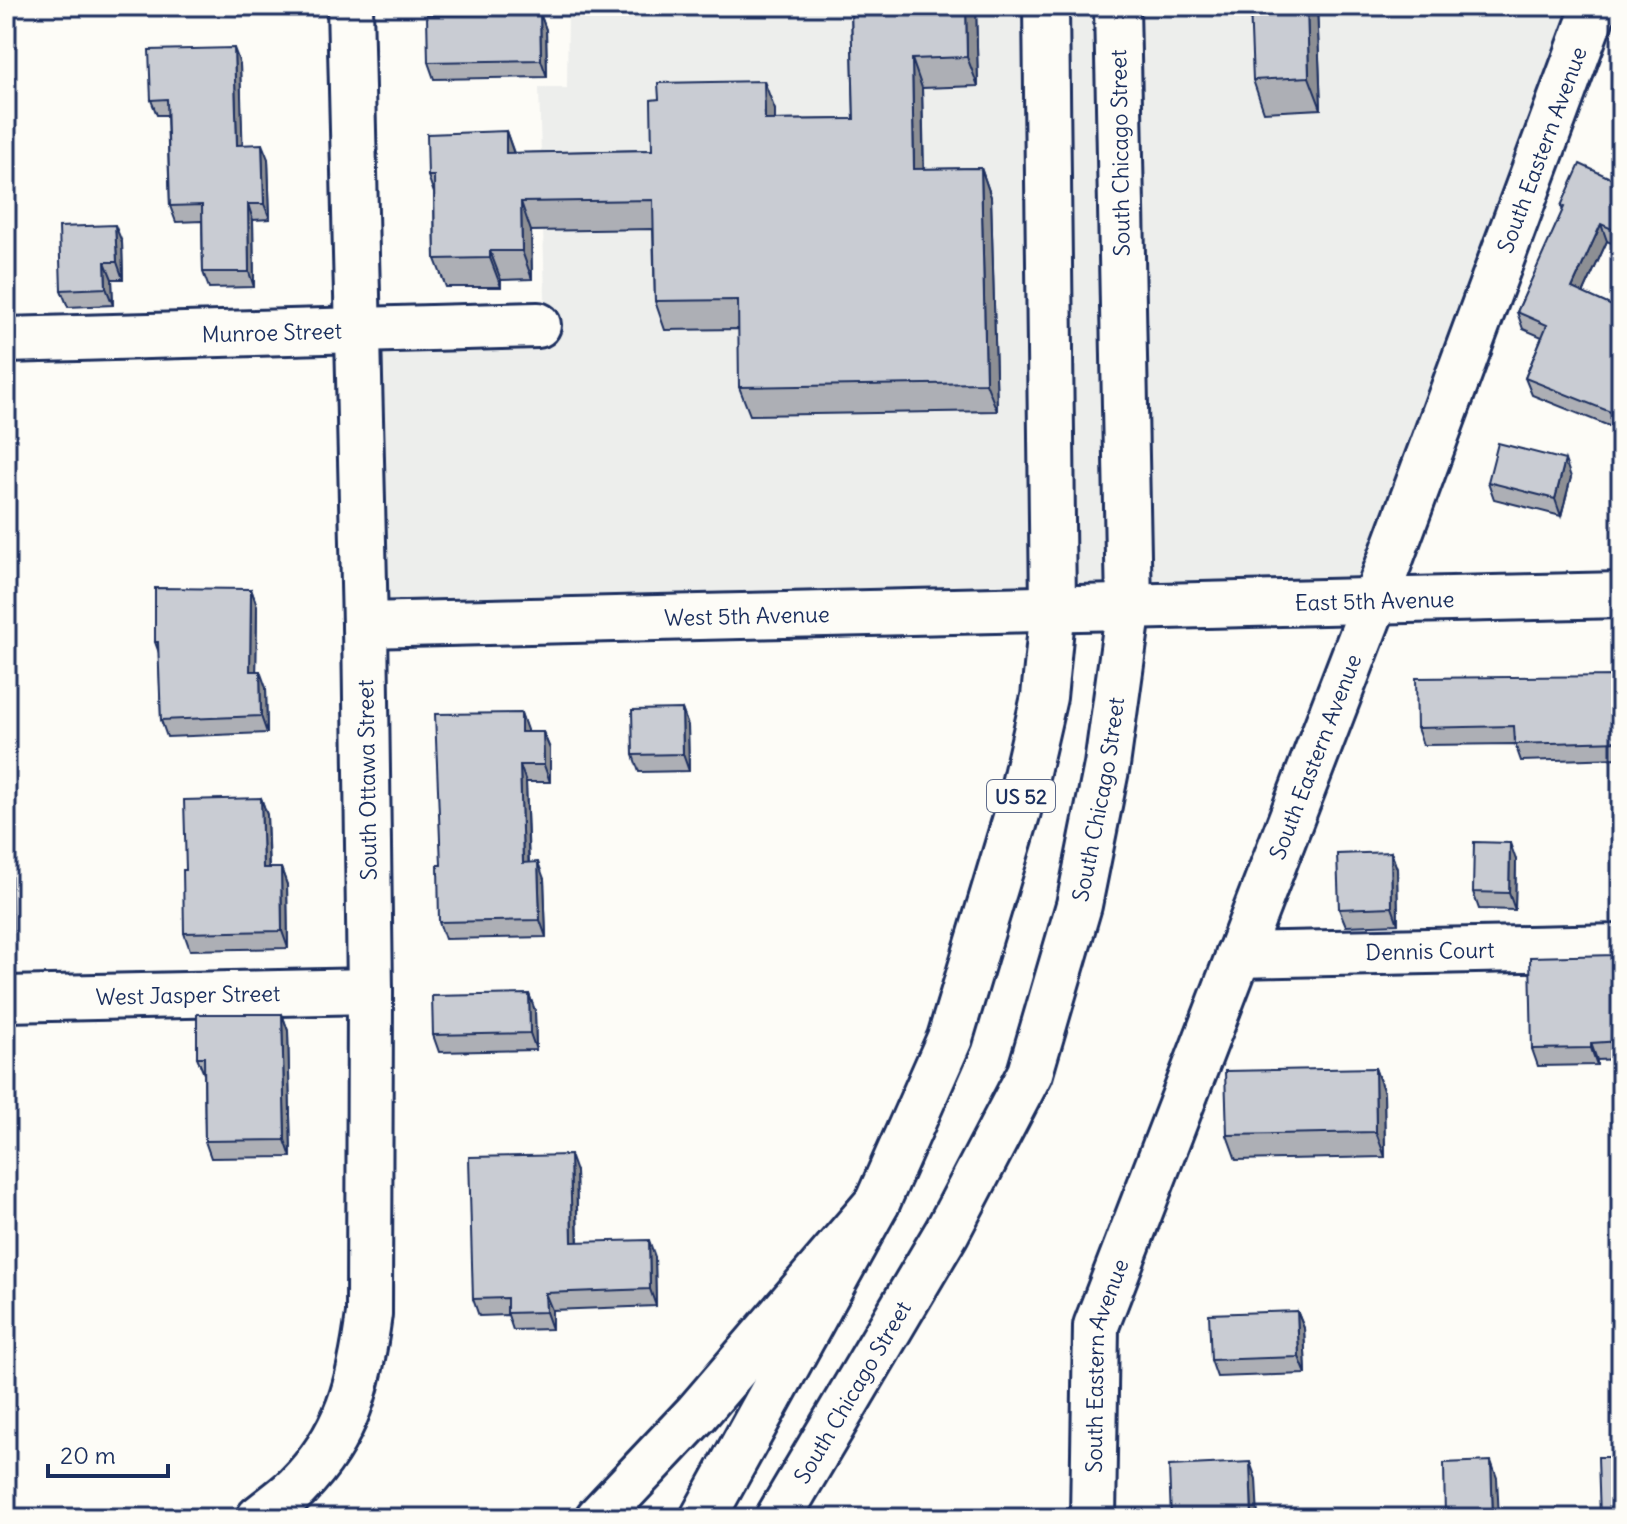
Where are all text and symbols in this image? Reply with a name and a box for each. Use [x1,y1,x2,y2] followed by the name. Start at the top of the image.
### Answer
[1491,43,1593,257] street label: South Eastern Avenue
[1104,49,1136,257] street label: South Chicago Street
[201,317,342,348] street label: Munroe Street
[1295,585,1455,617] street label: East 5th Avenue
[664,600,830,632] street label: West 5th Avenue
[1263,650,1367,863] street label: South Eastern Avenue
[351,679,383,881] street label: South Ottawa Street
[1066,695,1130,904] street label: South Chicago Street
[987,780,1055,812] road number: US 52
[1365,936,1495,966] street label: Dennis Court
[95,979,281,1011] street label: West Jasper Street
[1080,1255,1135,1473] street label: South Eastern Avenue
[788,1296,917,1489] street label: South Chicago Street
[48,1428,168,1478] scale bar
[60,1440,116,1470] text: 20 m

